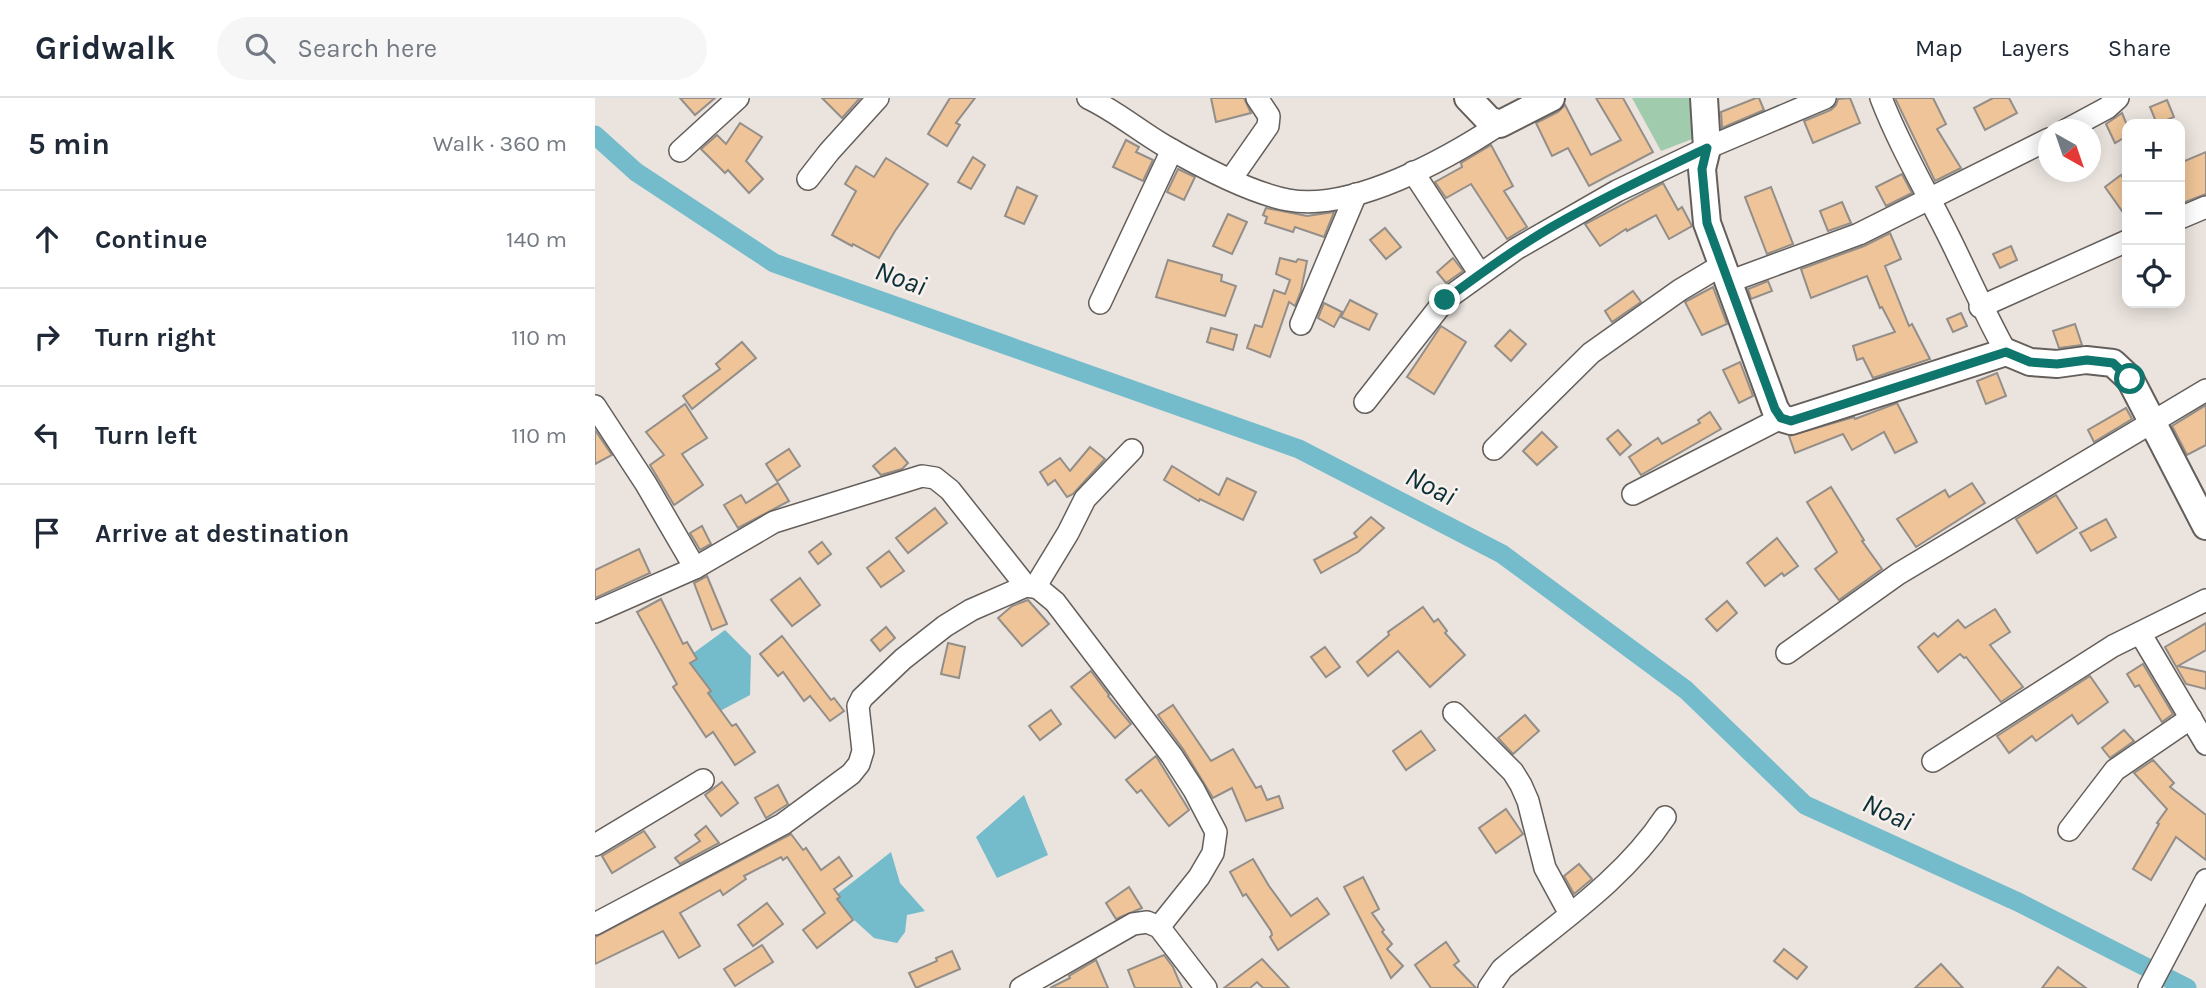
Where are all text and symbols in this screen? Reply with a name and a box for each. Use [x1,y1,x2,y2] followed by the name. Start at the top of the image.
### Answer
[217,17,707,80] search box
[35,29,175,67] text: Gridwalk
[241,29,279,67] icon: search
[297,33,437,64] text: Search here
[1915,34,1963,62] text: Map
[2001,34,2070,62] text: Layers
[2108,34,2171,62] text: Share
[2038,119,2101,182] north arrow
[2122,119,2185,308] map controls
[2122,119,2185,182] button: +
[28,126,110,162] text: 5 min
[433,130,567,157] text: Walk · 360 m
[2122,182,2185,245] button: −
[28,220,66,258] icon: ahead
[95,224,207,255] text: Continue
[506,226,567,253] text: 140 m
[2122,245,2185,308] button: locate
[871,253,931,303] water label: Noai
[1429,284,1460,315] route end
[28,318,66,356] icon: right
[95,322,216,353] text: Turn right
[511,324,567,351] text: 110 m
[2114,363,2145,394] route start
[28,416,66,454] icon: left
[95,420,197,451] text: Turn left
[511,422,567,449] text: 110 m
[1400,459,1462,513] water label: Noai
[28,514,66,552] icon: arrive
[95,518,349,549] text: Arrive at destination
[1857,786,1919,838] water label: Noai

